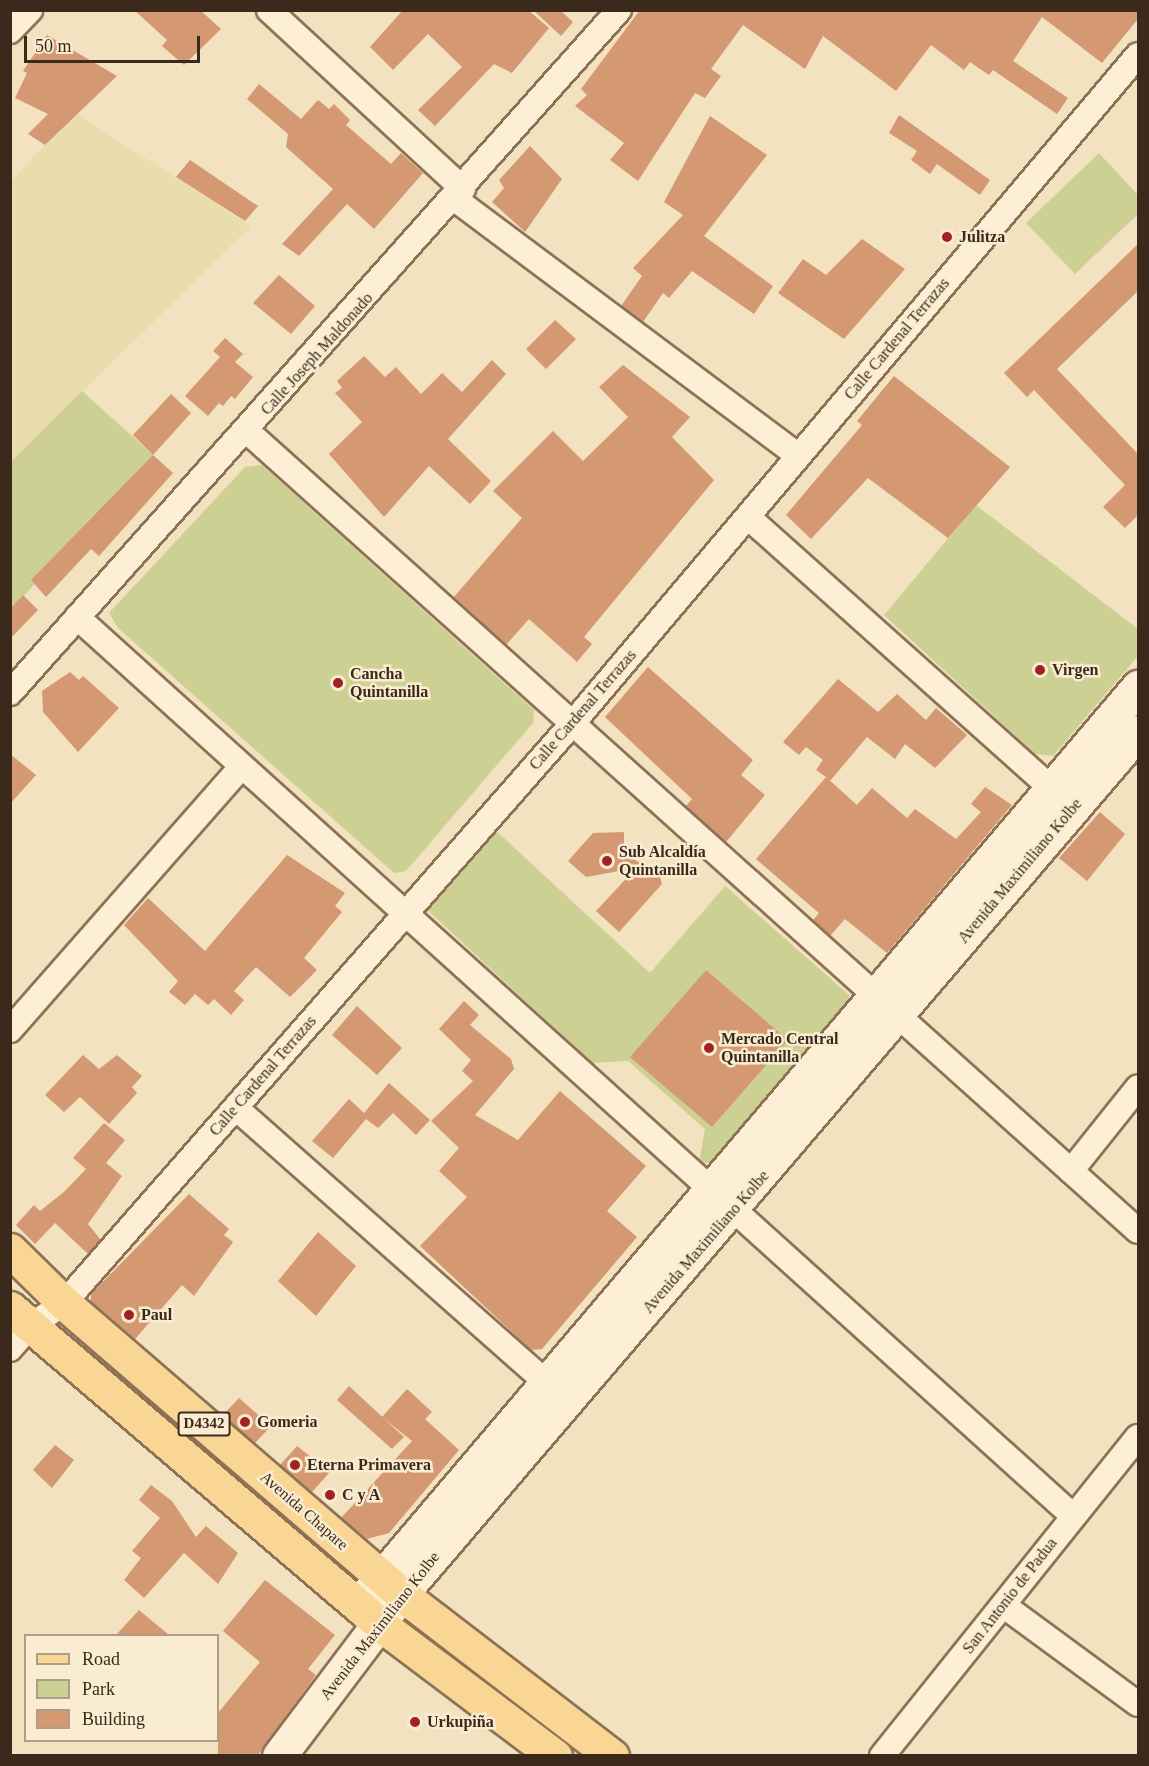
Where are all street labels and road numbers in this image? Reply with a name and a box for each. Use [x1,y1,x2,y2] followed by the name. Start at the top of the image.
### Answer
[840,274,954,404] street label: Calle Cardenal Terrazas
[257,289,377,419] street label: Calle Joseph Maldonado
[525,646,641,774] street label: Calle Cardenal Terrazas
[954,795,1086,947] street label: Avenida Maximiliano Kolbe
[205,1012,321,1140] street label: Calle Cardenal Terrazas
[639,1167,773,1317] street label: Avenida Maximiliano Kolbe
[177,1412,231,1436] road number: D4342
[256,1468,352,1554] street label: Avenida Chapare
[959,1534,1061,1658] street label: San Antonio de Padua
[316,1548,444,1704] street label: Avenida Maximiliano Kolbe

